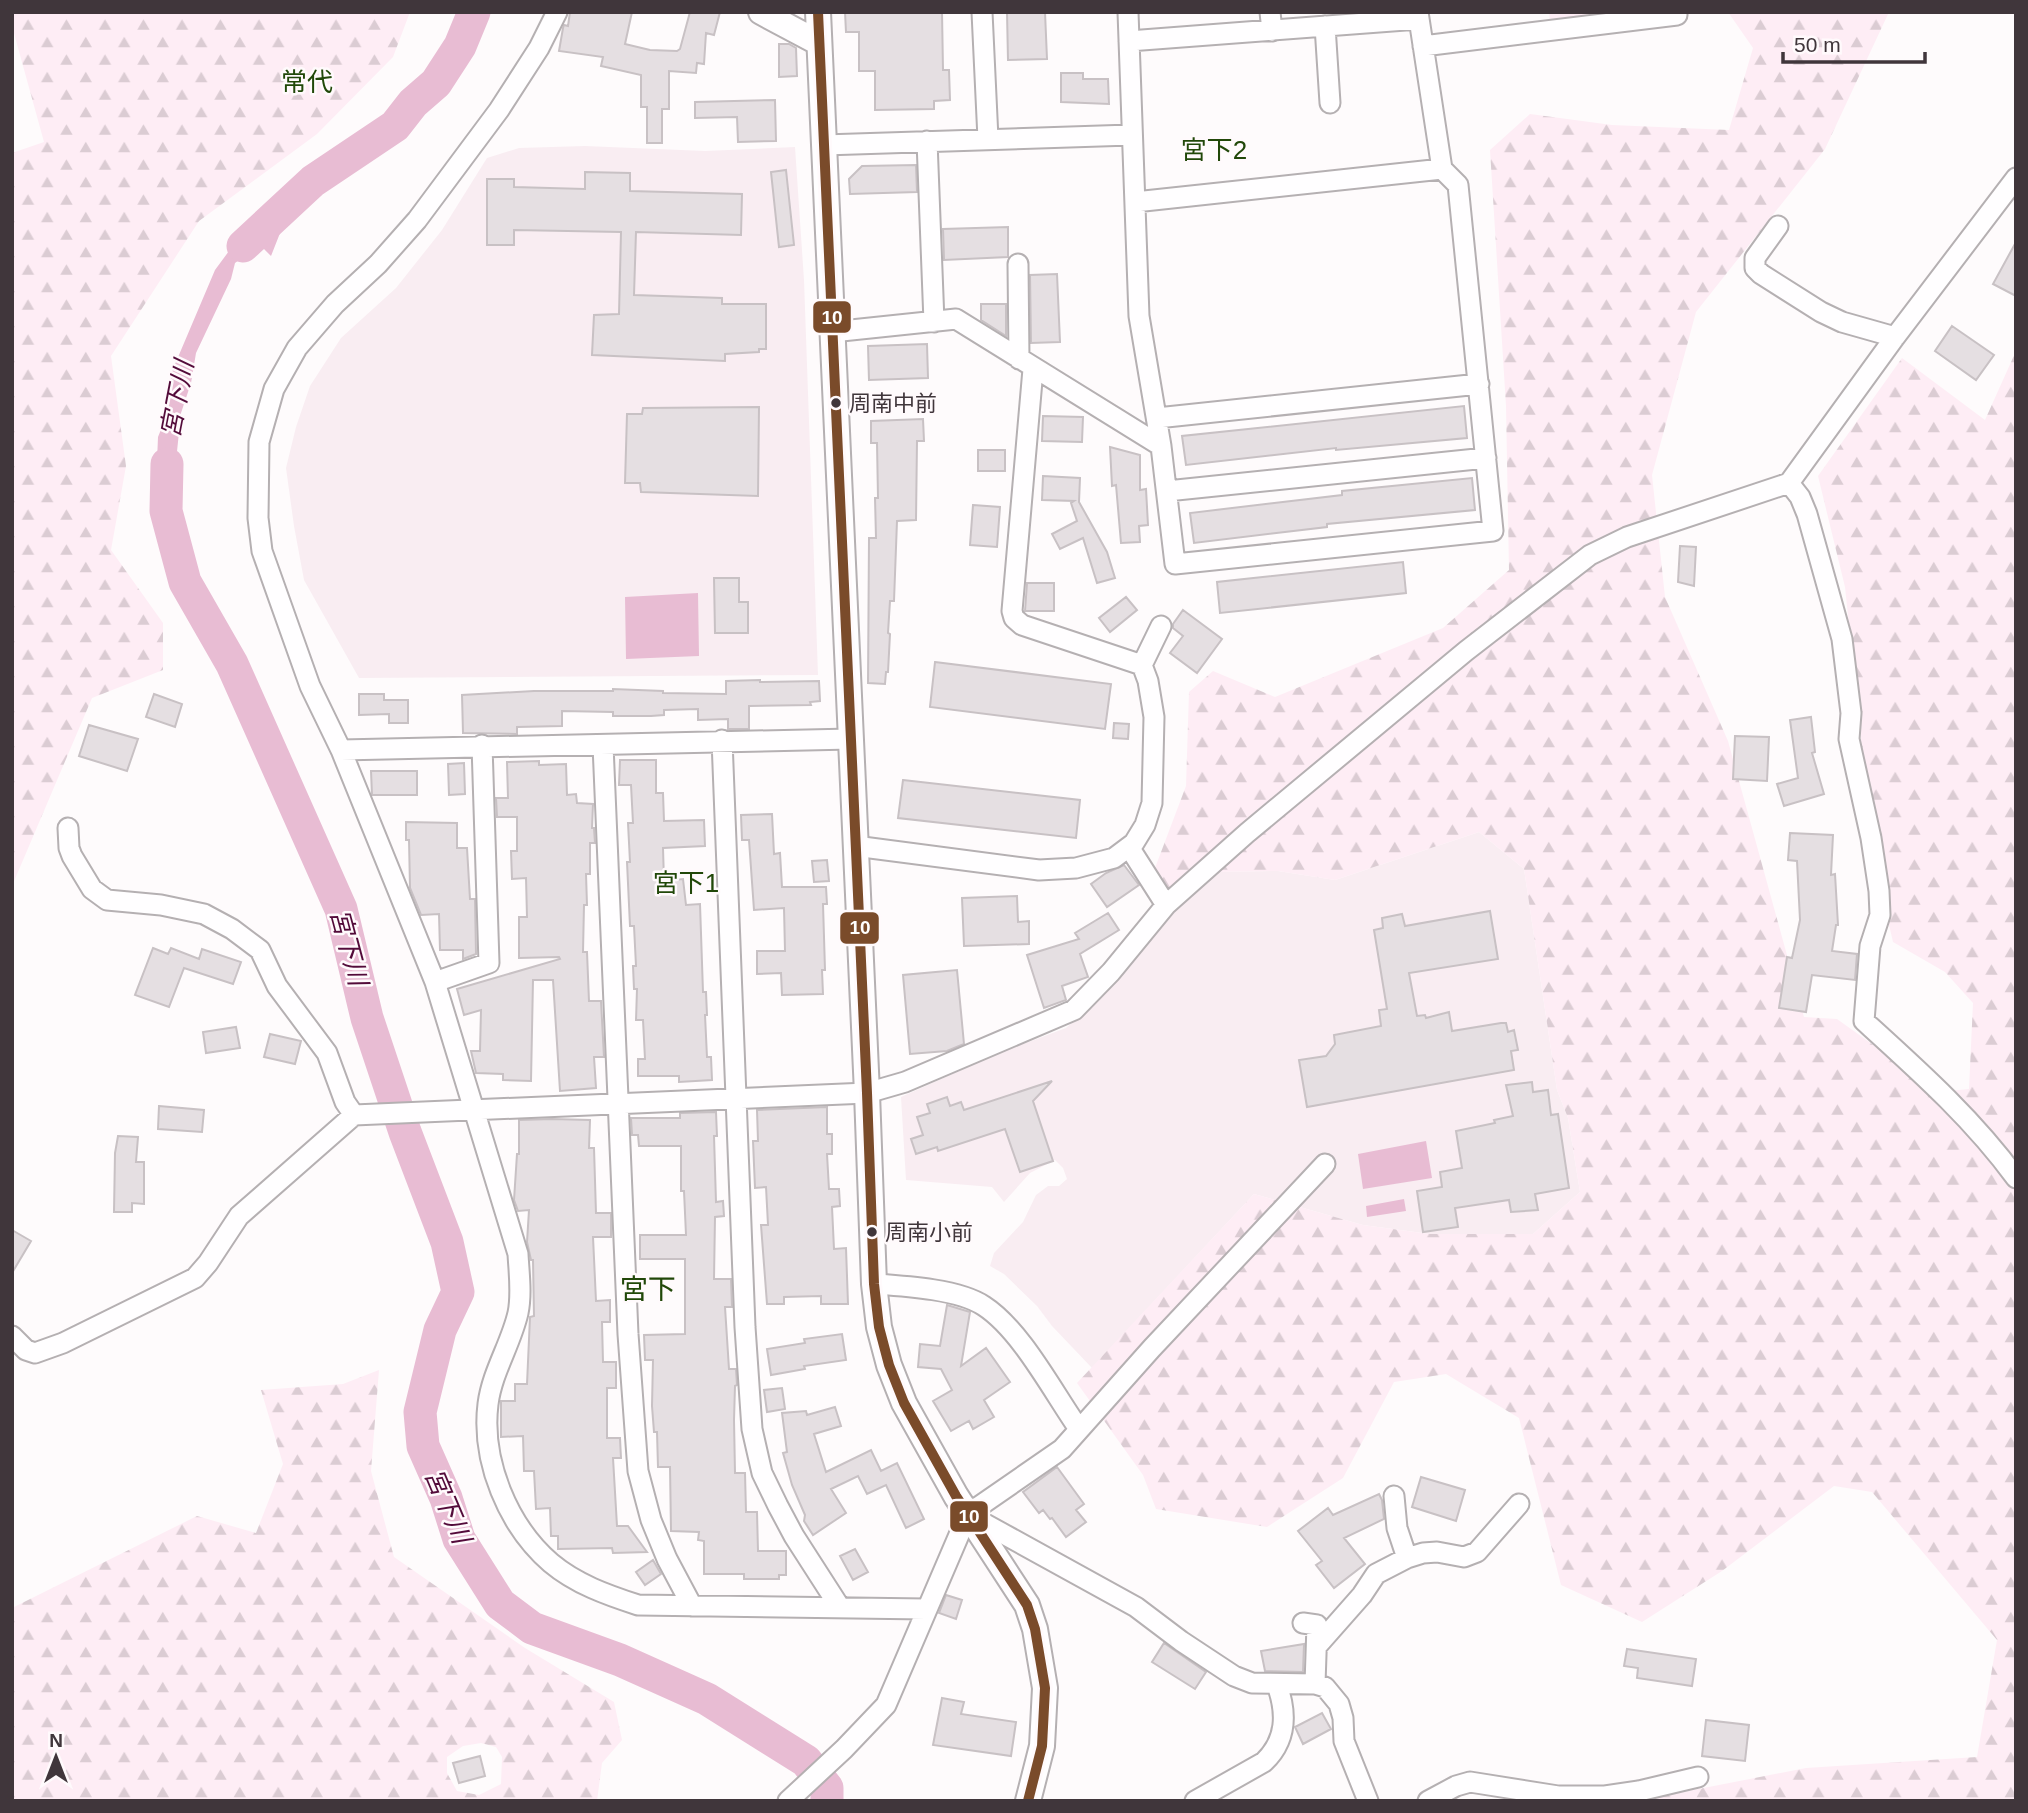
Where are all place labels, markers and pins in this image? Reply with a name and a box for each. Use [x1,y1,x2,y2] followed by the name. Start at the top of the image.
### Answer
[849,391,937,416] place label: 周南中前
[829,396,843,410] marker: 周南中前
[885,1220,973,1245] place label: 周南小前
[865,1225,879,1239] marker: 周南小前

